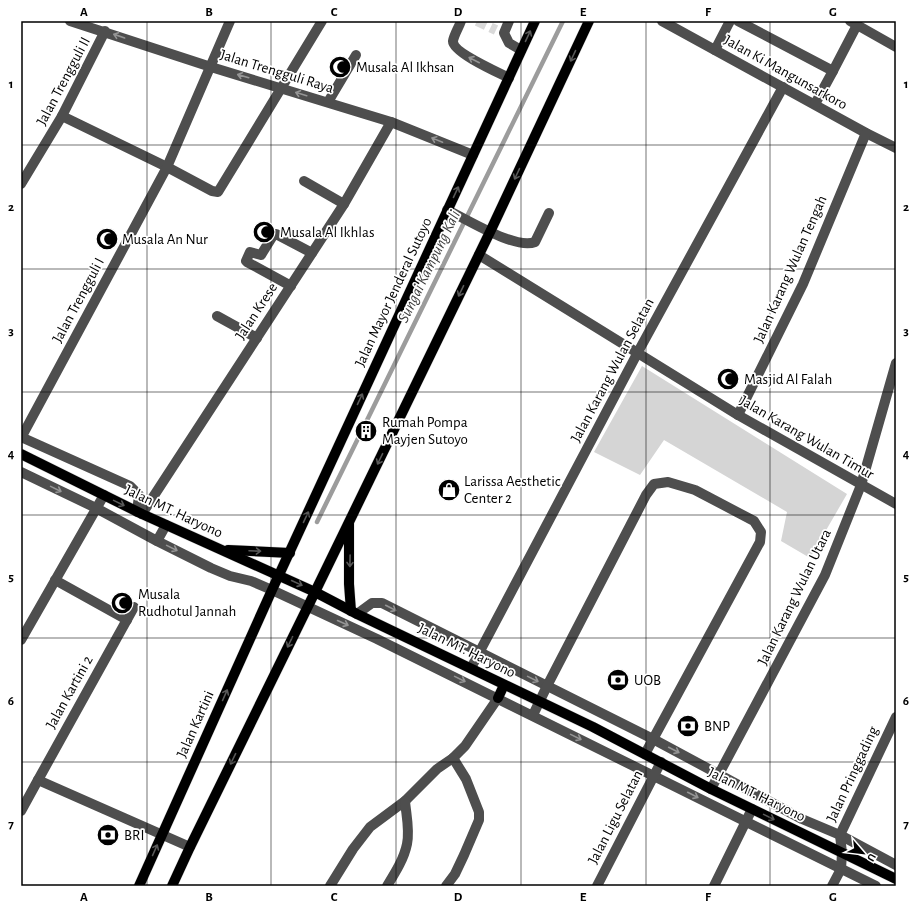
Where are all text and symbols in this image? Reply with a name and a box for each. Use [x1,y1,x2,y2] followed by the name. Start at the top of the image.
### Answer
[80,6,88,19] text: A
[205,6,213,19] text: B
[331,6,338,19] text: C
[454,6,463,19] text: D
[580,6,587,19] text: E
[705,6,712,19] text: F
[829,6,837,19] text: G
[525,30,532,42] one-way arrow
[113,32,126,39] one-way arrow
[722,32,850,113] street label: Jalan Ki Mangunsarkoro
[34,34,93,128] street label: Jalan Trengguli II
[218,47,335,96] street label: Jalan Trengguli Raya
[568,50,576,62] one-way arrow
[327,54,353,80] mosque icon: Musala Al Ikhsan
[469,56,481,63] one-way arrow
[356,60,454,75] place label: Musala Al Ikhsan
[237,72,250,79] one-way arrow
[9,78,13,91] text: 1
[904,78,908,91] text: 1
[294,90,307,97] one-way arrow
[431,136,443,144] one-way arrow
[513,168,520,180] one-way arrow
[453,186,460,198] one-way arrow
[751,193,830,345] street label: Jalan Karang Wulan Tengah
[8,201,14,214] text: 2
[903,201,909,214] text: 2
[395,207,464,325] water label: Sungai Kampung Kali
[352,215,435,369] street label: Jalan Mayor Jenderal Sutoyo
[251,219,277,245] mosque icon: Musala Al Ikhlas
[280,225,374,240] place label: Musala Al Ikhlas
[94,226,120,252] mosque icon: Musala An Nur
[122,232,208,247] place label: Musala An Nur
[50,255,107,345] street label: Jalan Trengguli I
[233,280,280,342] street label: Jalan Krese
[457,285,464,297] one-way arrow
[568,296,657,445] street label: Jalan Karang Wulan Selatan
[8,325,14,338] text: 3
[903,325,909,338] text: 3
[715,366,741,392] mosque icon: Masjid Al Falah
[744,372,832,387] place label: Masjid Al Falah
[737,393,877,482] street label: Jalan Karang Wulan Timur
[357,394,365,406] one-way arrow
[382,415,468,447] place label: Rumah Pompa Mayjen Sutoyo
[353,418,379,444] building icon: Rumah Pompa Mayjen Sutoyo
[8,448,15,461] text: 4
[903,448,910,461] text: 4
[376,452,383,464] one-way arrow
[464,474,561,506] place label: Larissa Aesthetic Center 2
[436,477,462,503] shop icon: Larissa Aesthetic Center 2
[123,482,225,541] street label: Jalan MT. Haryono
[50,485,62,493] one-way arrow
[112,499,124,507] one-way arrow
[303,512,310,524] one-way arrow
[755,527,834,668] street label: Jalan Karang Wulan Utara
[165,545,177,552] one-way arrow
[248,547,261,555] one-way arrow
[346,554,354,567] one-way arrow
[8,571,14,584] text: 5
[903,571,909,584] text: 5
[291,580,303,587] one-way arrow
[138,587,236,619] place label: Musala Rudhotul Jannah
[109,590,135,616] mosque icon: Musala Rudhotul Jannah
[385,605,397,612] one-way arrow
[336,620,348,627] one-way arrow
[416,620,518,680] street label: Jalan MT. Haryono
[286,636,293,648] one-way arrow
[43,653,96,731] street label: Jalan Kartini 2
[605,667,631,693] bank icon: UOB
[634,673,661,688] place label: UOB
[526,675,538,683] one-way arrow
[453,676,465,683] one-way arrow
[174,689,217,760] street label: Jalan Kartini
[222,690,229,702] one-way arrow
[8,695,14,708] text: 6
[903,695,909,708] text: 6
[675,713,701,739] bank icon: BNP
[704,719,730,734] place label: BNP
[824,723,881,824] street label: Jalan Pringgading
[570,734,582,741] one-way arrow
[667,746,679,754] one-way arrow
[228,753,236,765] one-way arrow
[706,764,808,824] street label: Jalan MT. Haryono
[585,768,645,866] street label: Jalan Ligu Selatan
[687,792,699,799] one-way arrow
[762,814,774,821] one-way arrow
[8,818,14,831] text: 7
[903,818,909,831] text: 7
[95,822,121,848] bank icon: BRI
[124,828,144,843] place label: BRI
[843,833,883,873] north arrow
[152,845,159,857] one-way arrow
[865,852,878,863] text: U
[80,891,88,904] text: A
[205,891,213,904] text: B
[331,891,338,904] text: C
[454,891,463,904] text: D
[580,891,587,904] text: E
[705,891,712,904] text: F
[829,891,837,904] text: G

